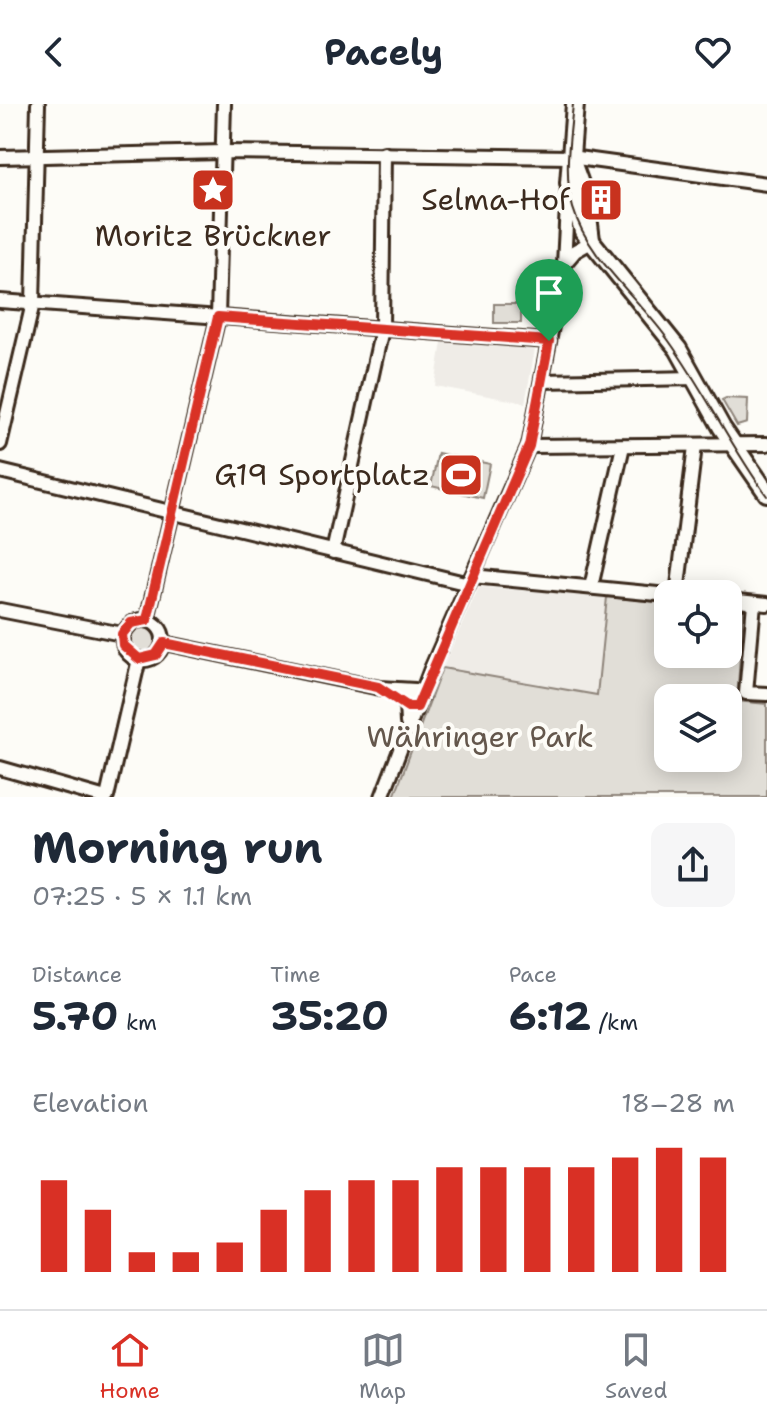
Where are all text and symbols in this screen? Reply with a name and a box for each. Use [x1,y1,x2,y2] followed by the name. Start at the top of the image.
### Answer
[324,28,443,77] text: Pacely
[32,30,76,74] icon: back
[691,30,735,74] icon: heart
[189,166,237,214] place icon: Moritz Brückner
[577,176,625,224] building icon: Selma-Hof
[421,179,571,220] place label: Selma-Hof
[95,215,331,256] place label: Moritz Brückner
[515,259,583,341] pin
[527,271,571,315] icon: arrive
[437,451,485,499] sports icon: G19 Sportplatz
[214,454,430,495] place label: G19 Sportplatz
[654,580,742,772] map controls
[654,580,742,668] button: locate
[654,684,742,772] button: layers
[366,716,594,757] park label: Währinger Park
[32,818,323,877] text: Morning run
[651,823,735,907] button: share
[32,878,252,913] text: 07:25 · 5 × 1.1 km
[32,960,122,989] text: Distance
[270,960,321,989] text: Time
[509,960,557,989] text: Pace
[32,989,118,1043] text: 5.70
[270,989,389,1043] text: 35:20
[509,989,591,1043] text: 6:12
[118,1008,157,1037] text: km
[591,1008,638,1037] text: /km
[32,1085,148,1120] text: Elevation
[621,1085,735,1120] text: 18–28 m
[99,1328,160,1405] tab: Home
[359,1328,406,1405] tab: Map
[605,1328,668,1405] tab: Saved

